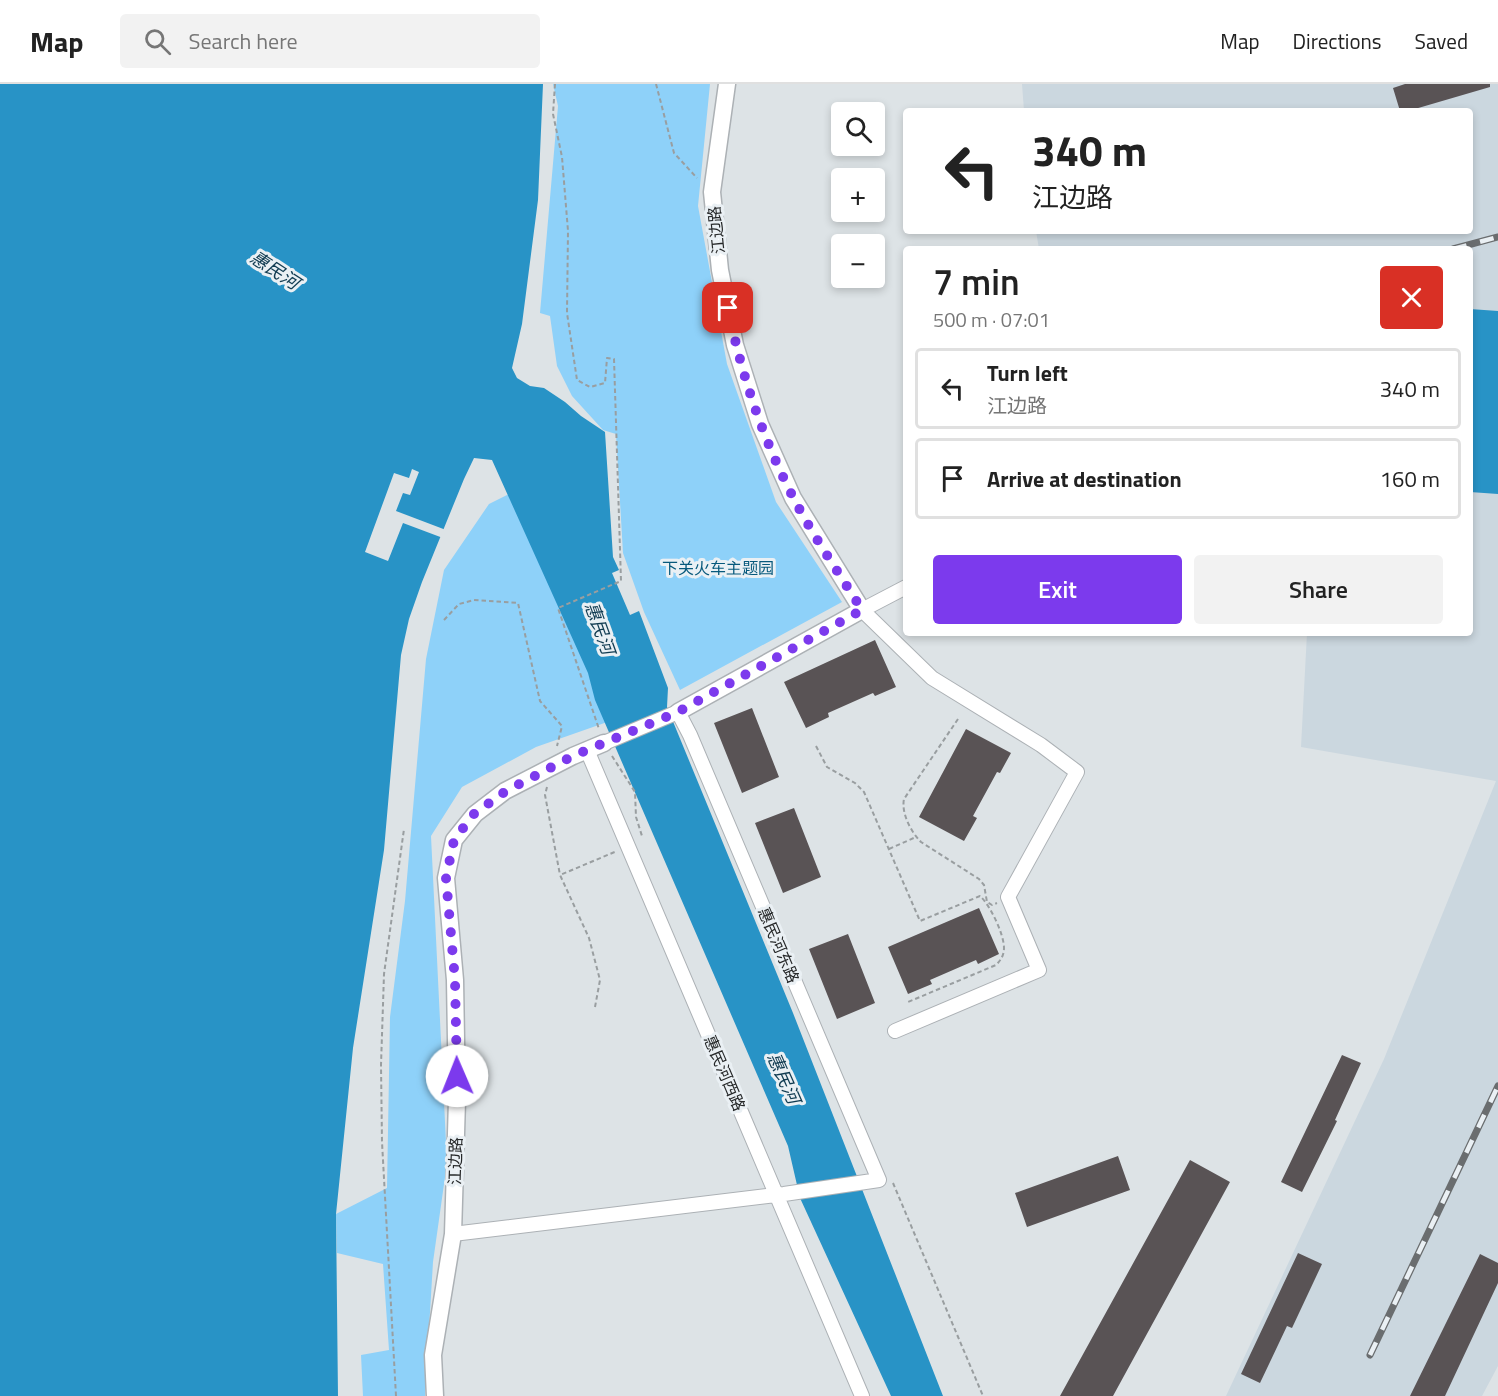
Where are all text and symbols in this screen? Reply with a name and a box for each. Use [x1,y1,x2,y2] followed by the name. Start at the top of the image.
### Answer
[120,14,540,68] search box
[30,20,84,63] text: Map
[189,24,298,58] text: Search here
[141,25,174,58] icon: search
[1220,25,1260,57] text: Map
[1293,25,1382,57] text: Directions
[1415,25,1468,57] text: Saved
[831,102,885,288] map controls
[831,102,885,156] button: search
[1032,118,1147,182] text: 340 m
[933,132,1011,210] icon: left
[831,168,885,222] button: +
[1032,176,1113,217] text: 江边路
[702,205,730,255] street label: 江边路
[831,234,885,288] button: −
[245,244,308,298] water label: 惠民河
[933,254,1020,309] text: 7 min
[1380,266,1443,329] button: close
[702,282,753,333] pin
[711,291,744,324] icon: arrive
[933,304,1050,335] text: 500 m · 07:01
[987,356,1068,390] text: Turn left
[936,372,969,405] icon: left
[1380,372,1440,406] text: 340 m
[987,390,1047,421] text: 江边路
[936,462,969,495] icon: arrive
[987,462,1182,496] text: Arrive at destination
[1380,462,1440,496] text: 160 m
[933,555,1182,624] button: Exit
[1194,555,1443,624] button: Share
[662,556,774,580] park label: 下关火车主题园
[578,598,623,661] water label: 惠民河
[752,903,806,987] street label: 惠民河东路
[698,1031,752,1115] street label: 惠民河西路
[425,1044,489,1108] position arrow
[761,1048,809,1111] water label: 惠民河
[442,1137,468,1185] street label: 江边路

